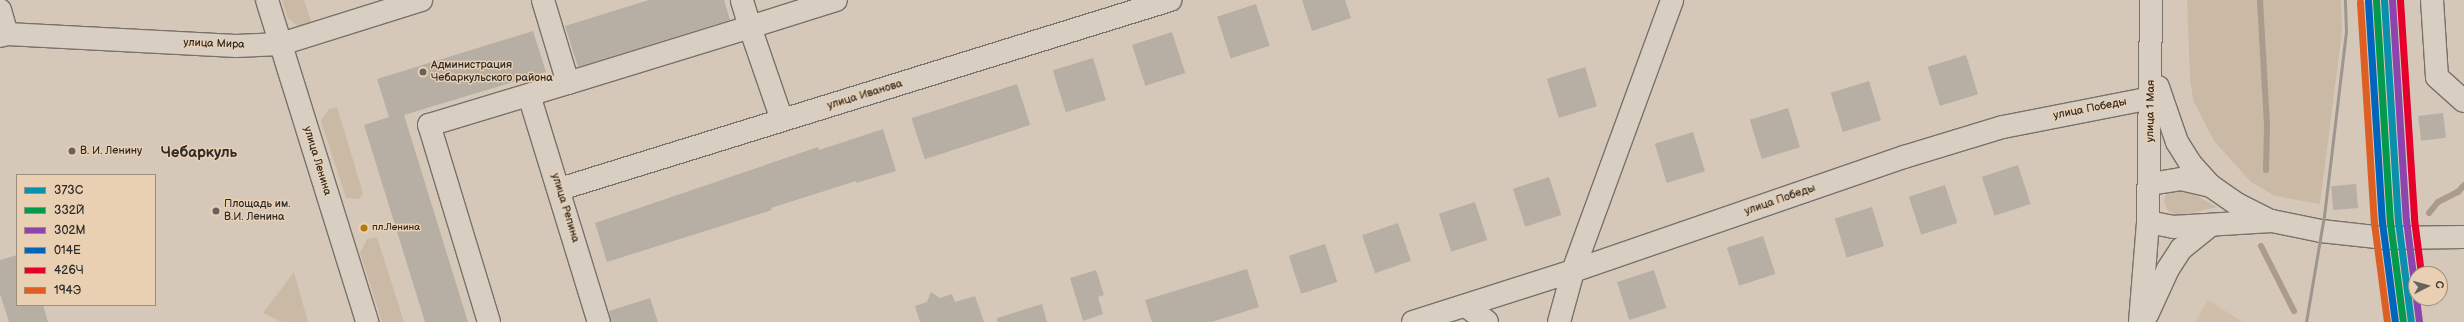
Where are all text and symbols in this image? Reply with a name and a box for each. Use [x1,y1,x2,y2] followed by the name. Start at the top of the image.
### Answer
[183,36,245,52] street label: улица Мира
[431,59,553,85] place label: Администрация Чебаркульского района
[418,67,428,77] marker: Администрация Чебаркульского района
[826,77,904,113] street label: улица Иванова
[2144,80,2158,142] street label: улица 1 Мая
[2052,95,2128,123] street label: улица Победы
[300,125,334,197] street label: улица Ленина
[80,144,142,158] place label: В. И. Ленину
[161,144,237,162] district label: Чебаркуль
[67,146,77,156] marker: В. И. Ленину
[548,172,582,244] street label: улица Репина
[16,174,156,306] legend
[1743,182,1817,218] street label: улица Победы
[54,183,83,198] text: 373C
[224,198,290,224] place label: Площадь им. В.И. Ленина
[54,203,85,218] text: 332Й
[211,206,221,216] marker: Площадь им. В.И. Ленина
[372,222,420,234] place label: пл.Ленина
[54,223,86,238] text: 302М
[359,223,369,233] marker: пл.Ленина
[54,243,81,258] text: 014Е
[54,263,84,278] text: 426Ч
[2408,266,2448,306] north arrow
[2433,280,2446,289] text: С
[54,283,81,298] text: 194Э

